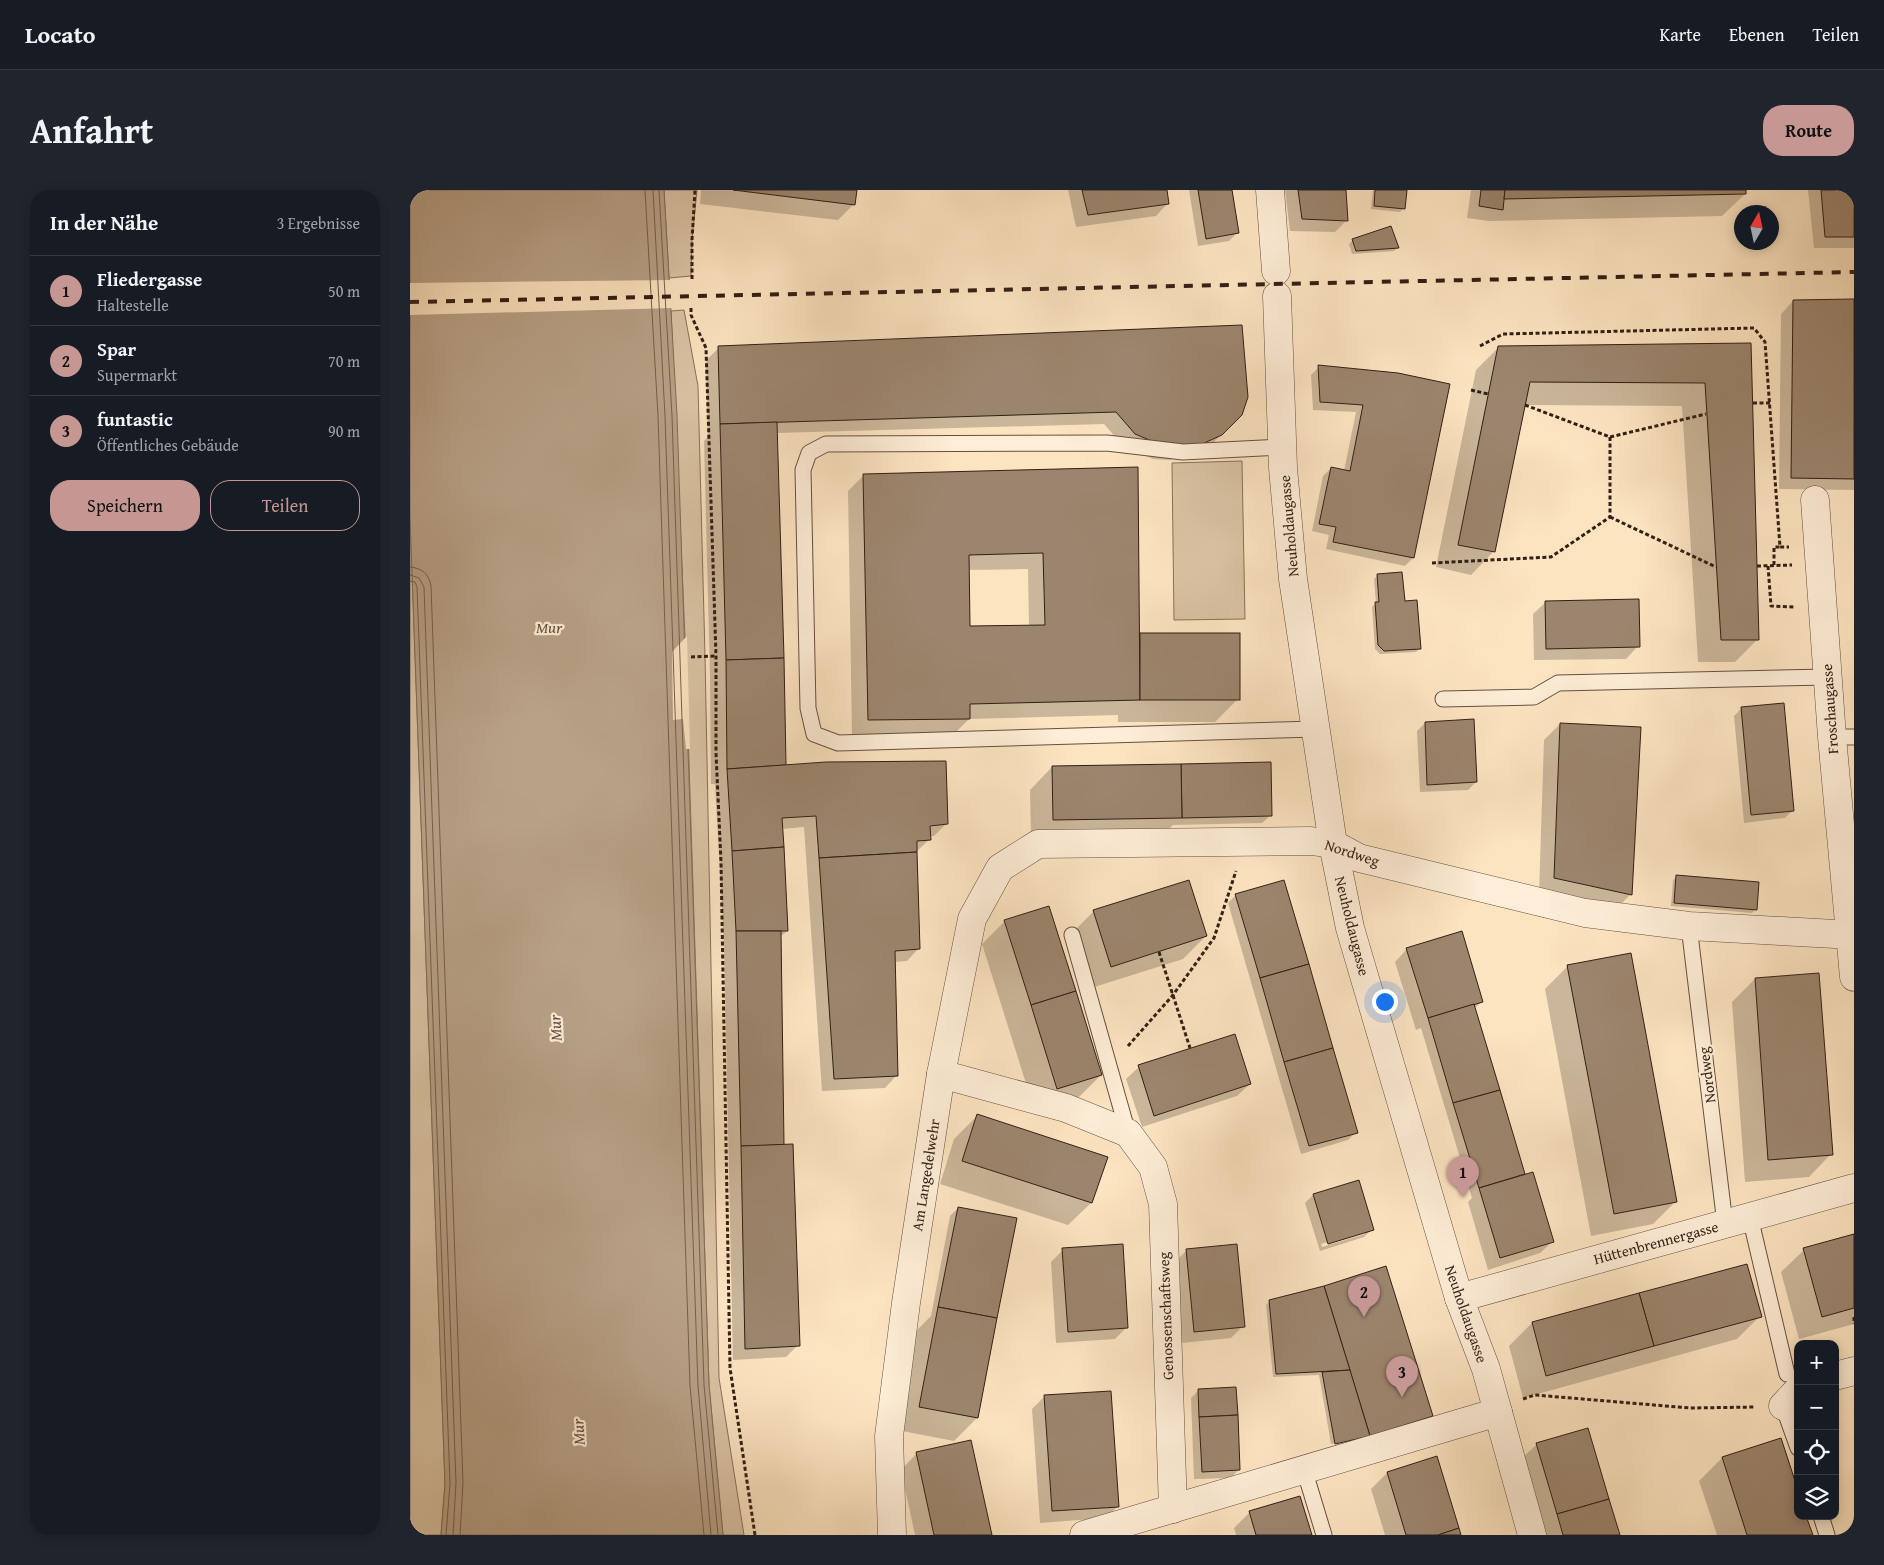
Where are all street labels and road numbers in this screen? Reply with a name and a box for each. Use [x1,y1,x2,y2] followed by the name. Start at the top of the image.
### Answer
[1274,474,1303,578] street label: Neuholdaugasse
[1816,663,1843,755] street label: Froschaugasse
[1322,834,1383,871] street label: Nordweg
[1330,874,1375,978] street label: Neuholdaugasse
[1693,1045,1720,1104] street label: Nordweg
[906,1117,945,1232] street label: Am Langedelwehr
[1591,1216,1721,1269] street label: Hüttenbrennergasse
[1153,1251,1178,1380] street label: Genossenschaftsweg
[1440,1262,1493,1365] street label: Neuholdaugasse

